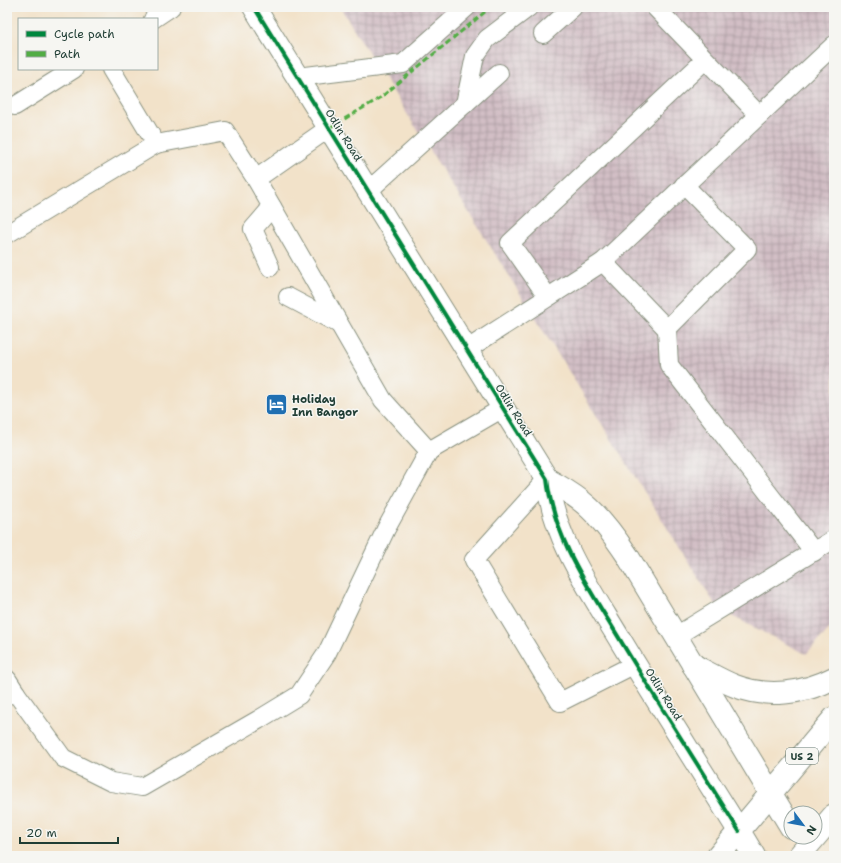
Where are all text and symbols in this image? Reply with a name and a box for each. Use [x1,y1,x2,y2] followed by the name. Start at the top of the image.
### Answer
[18,18,158,70] legend
[54,26,115,42] text: Cycle path
[54,46,80,62] text: Path
[322,106,366,164] street label: Odlin Road
[492,381,536,439] street label: Odlin Road
[264,392,290,418] hotel icon: Holiday Inn Bangor
[292,392,358,420] place label: Holiday Inn Bangor
[642,665,686,723] street label: Odlin Road
[786,748,818,764] road number: US 2
[783,805,823,845] north arrow
[20,819,118,845] scale bar
[802,822,820,838] text: N
[26,825,57,841] text: 20 m

